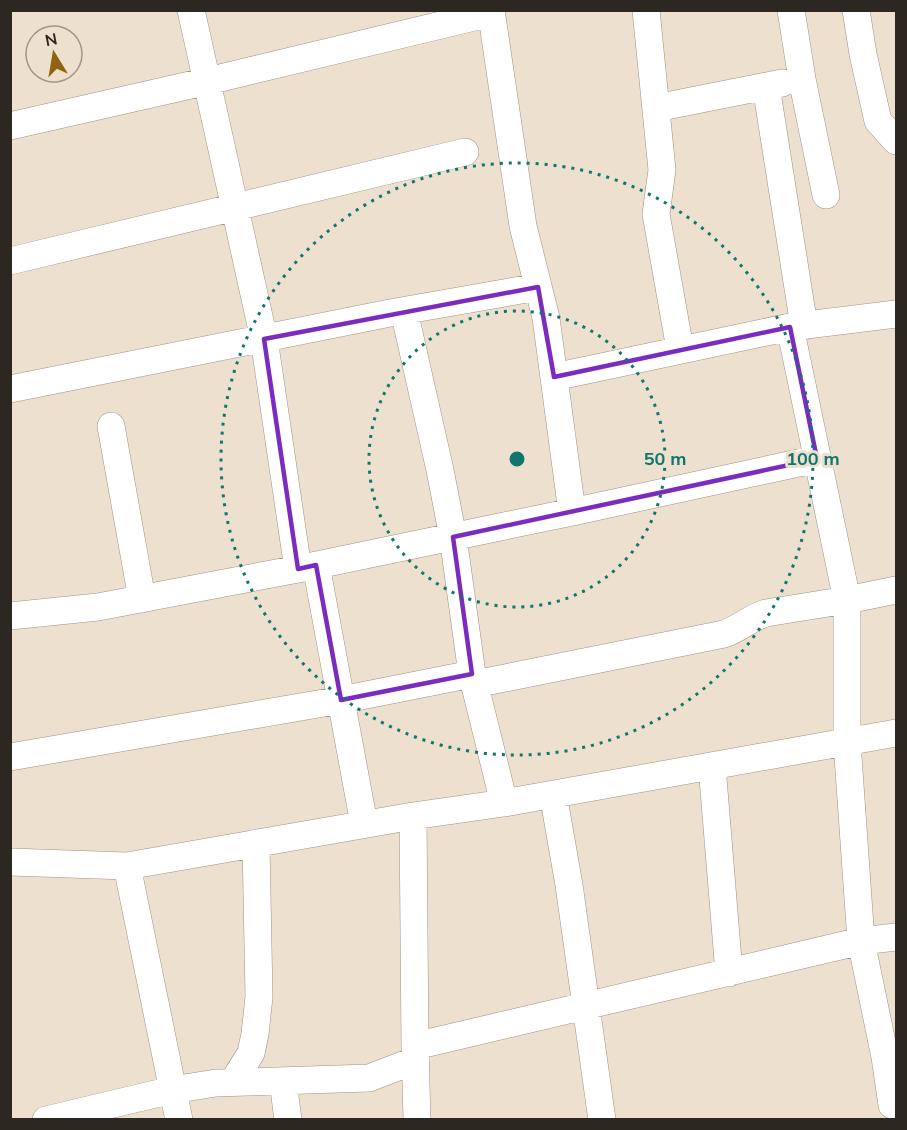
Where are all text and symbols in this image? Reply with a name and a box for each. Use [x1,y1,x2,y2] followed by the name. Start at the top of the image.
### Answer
[24,24,84,84] north arrow
[43,28,59,50] text: N
[644,447,686,470] text: 50 m
[786,447,840,470] text: 100 m
[507,449,527,469] centre of rings

